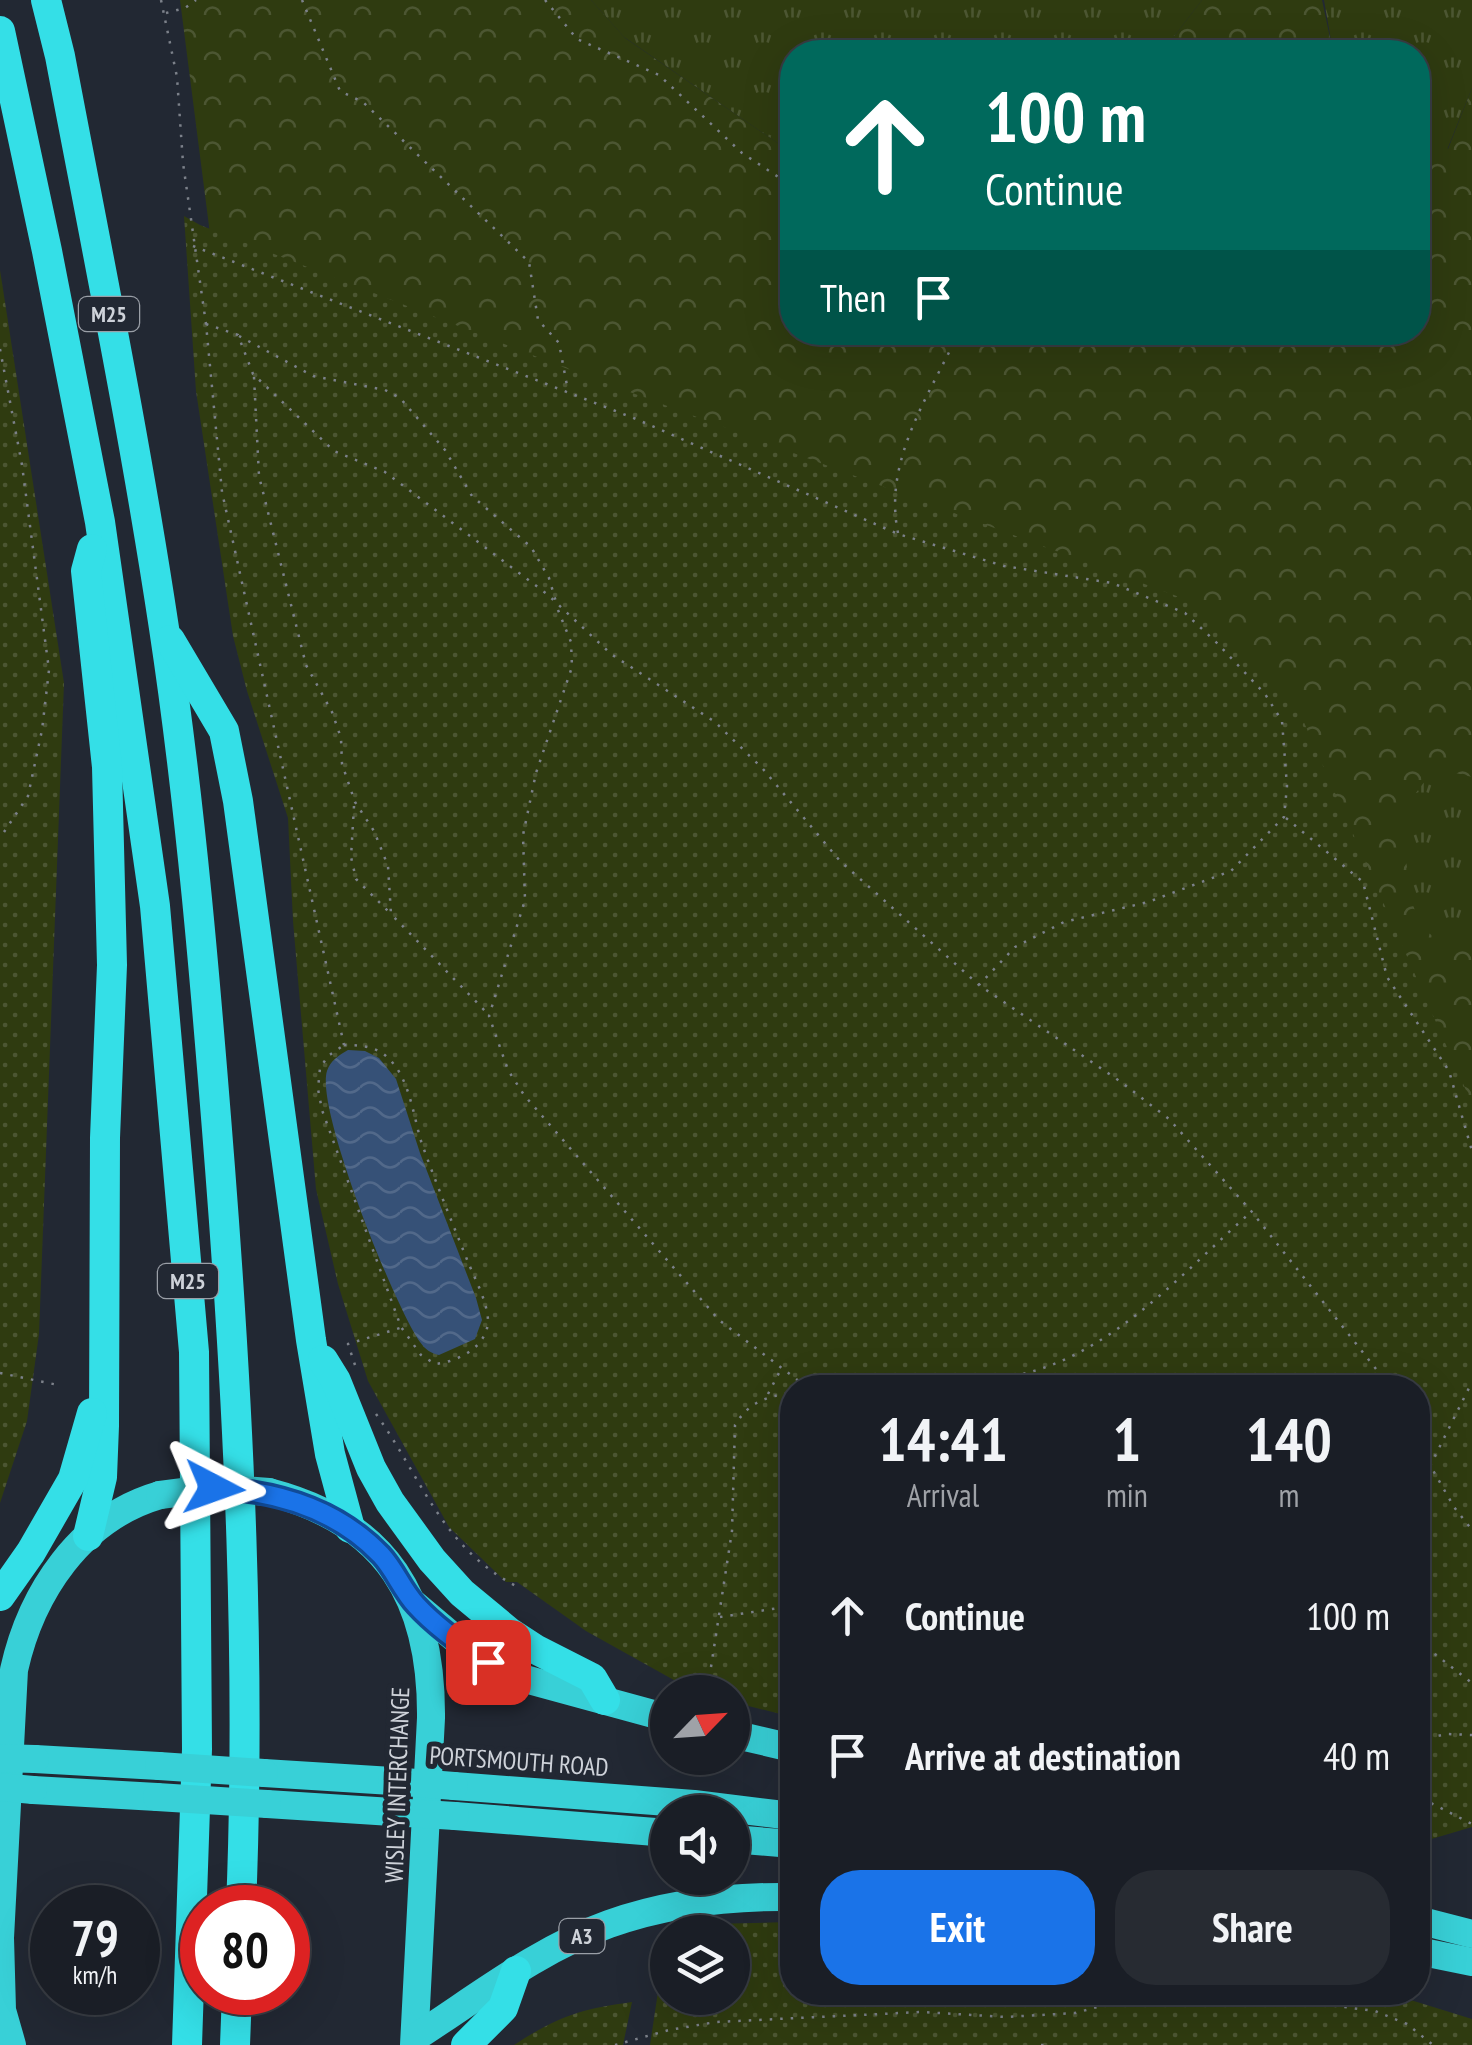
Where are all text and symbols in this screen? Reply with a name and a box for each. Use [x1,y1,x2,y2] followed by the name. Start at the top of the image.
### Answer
[985,71,1146,161] text: 100 m
[820,80,950,210] icon: ahead
[985,159,1124,217] text: Continue
[906,270,961,325] icon: arrive
[820,273,886,322] text: Then
[79,297,139,331] road number: M25
[158,1264,218,1298] road number: M25
[878,1400,1008,1478] text: 14:41
[1113,1400,1141,1478] text: 1
[1246,1400,1332,1478] text: 140
[162,1436,266,1540] position arrow
[907,1474,979,1516] text: Arrival
[1106,1474,1148,1516] text: min
[1278,1474,1299,1516] text: m
[820,1588,875,1643] icon: ahead
[905,1591,1025,1640] text: Continue
[1306,1591,1390,1640] text: 100 m
[446,1620,531,1705] pin
[461,1635,516,1690] icon: arrive
[650,1675,750,1775] north arrow
[650,1675,750,2015] map controls
[378,1686,416,1884] street label: WISLEY INTERCHANGE
[820,1728,875,1783] icon: arrive
[905,1731,1181,1780] text: Arrive at destination
[1323,1731,1390,1780] text: 40 m
[428,1739,610,1783] street label: PORTSMOUTH ROAD
[650,1795,750,1895] button: sound
[820,1870,1095,1985] button: Exit
[1115,1870,1390,1985] button: Share
[180,1885,310,2015] speed limit sign: 80
[71,1905,119,1970] text: 79
[650,1915,750,2015] button: layers
[560,1919,604,1953] road number: A3
[73,1959,117,1991] text: km/h

